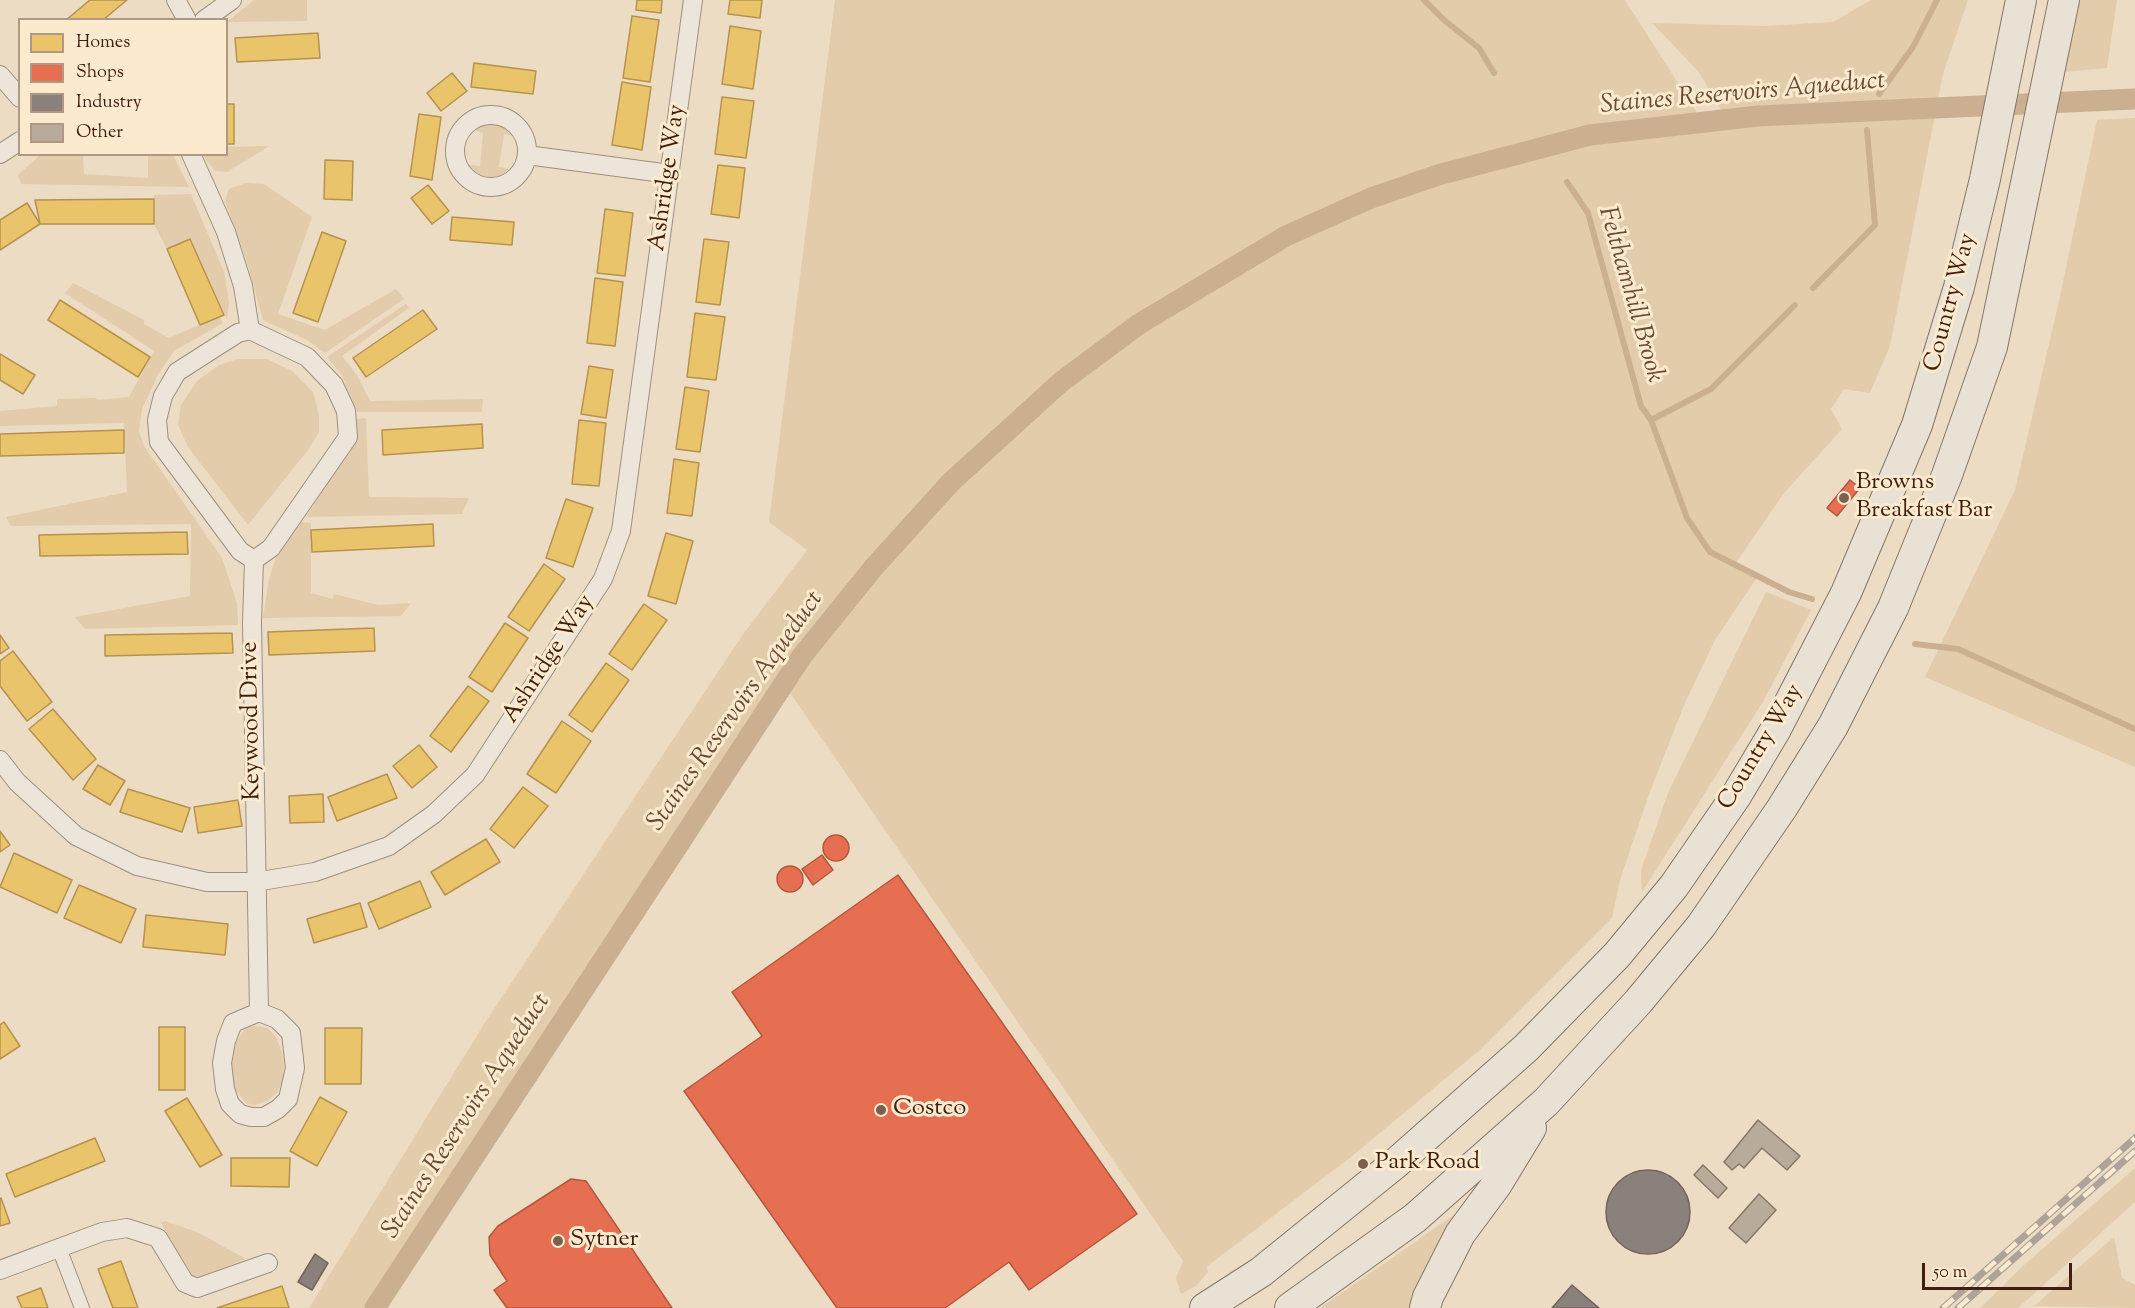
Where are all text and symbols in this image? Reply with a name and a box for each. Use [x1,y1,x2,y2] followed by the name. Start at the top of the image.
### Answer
[18,18,228,156] legend
[76,30,130,56] text: Homes
[76,60,124,86] text: Shops
[1599,67,1887,123] water label: Staines Reservoirs Aqueduct
[76,90,142,116] text: Industry
[644,103,694,253] street label: Ashridge Way
[76,120,123,146] text: Other
[1589,203,1669,387] water label: Felthamhill Brook
[1920,231,1984,375] street label: Country Way
[1856,470,1992,526] place label: Browns Breakfast Bar
[1837,491,1851,505] marker: Browns Breakfast Bar
[642,586,832,838] water label: Staines Reservoirs Aqueduct
[498,590,602,730] street label: Ashridge Way
[237,641,269,801] street label: Keywood Drive
[1713,680,1811,816] street label: Country Way
[377,989,559,1245] water label: Staines Reservoirs Aqueduct
[893,1096,966,1124] place label: Costco
[874,1103,888,1117] marker: Costco
[1375,1150,1480,1178] place label: Park Road
[1356,1157,1370,1171] marker: Park Road
[570,1227,639,1255] place label: Sytner
[551,1234,565,1248] marker: Sytner
[1925,1251,2075,1289] scale bar
[1933,1260,1967,1286] text: 50 m

